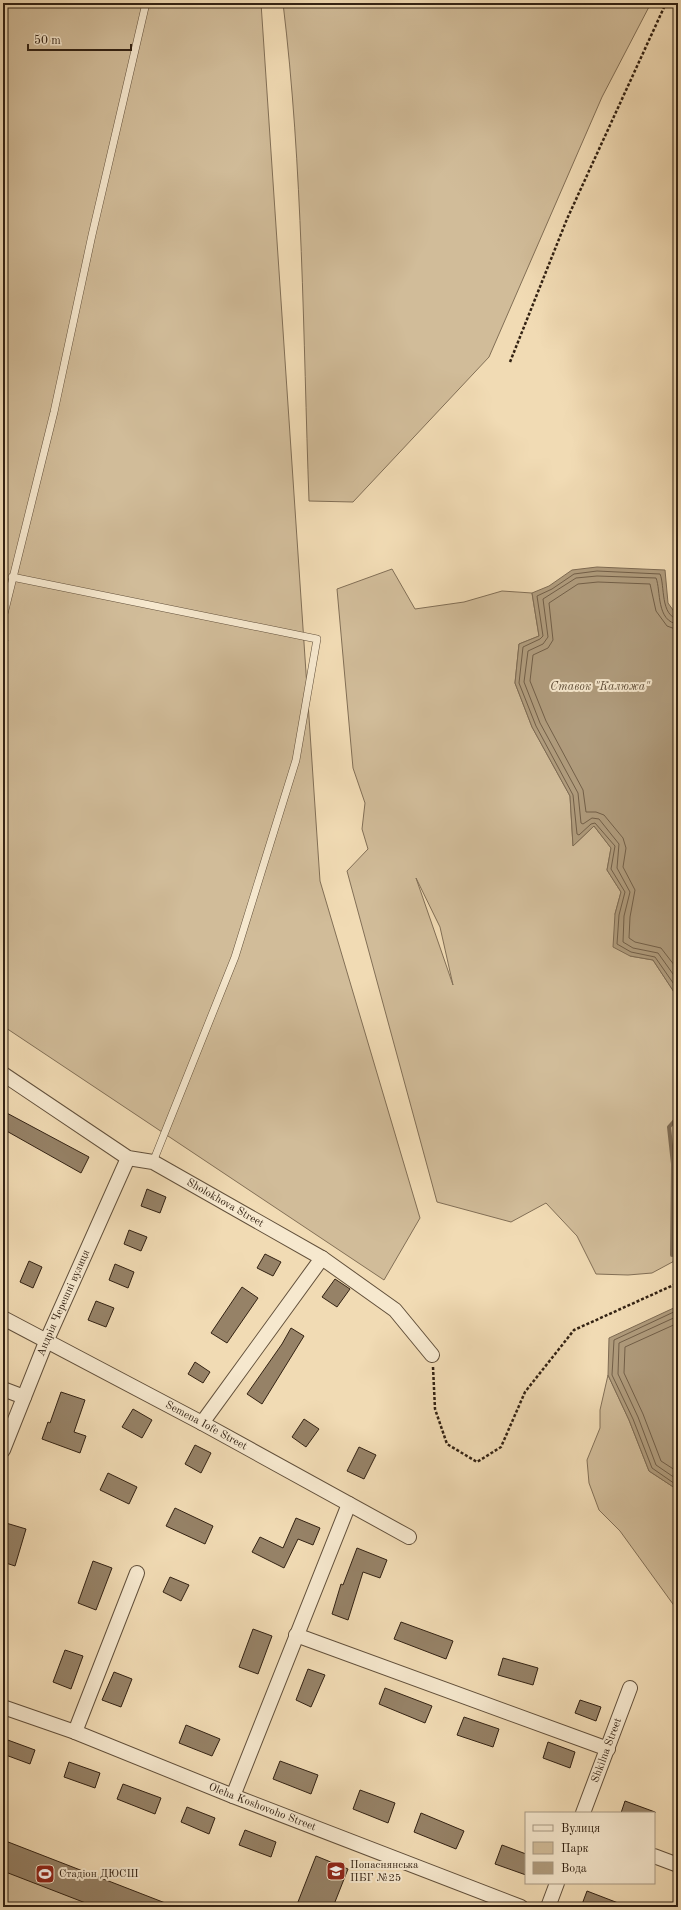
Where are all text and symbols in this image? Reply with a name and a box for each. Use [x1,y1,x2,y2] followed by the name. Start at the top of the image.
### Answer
[28,26,131,52] scale bar
[34,34,61,47] text: 50 m
[550,681,651,693] water label: Ставок "Калюжа"
[185,1177,266,1229] street label: Sholokhova Street
[35,1248,92,1358] street label: Андрія Черешні вулиця
[164,1399,249,1452] street label: Semena Iofe Street
[589,1716,624,1784] street label: Shkilna Street
[207,1781,318,1833] street label: Oleha Koshovoho Street
[525,1812,655,1884] legend
[561,1823,600,1835] text: Вулиця
[561,1843,589,1855] text: Парк
[325,1860,347,1882] school or university icon: Попаснянська ПБГ №25
[350,1860,419,1884] place label: Попаснянська ПБГ №25
[34,1863,56,1885] sports icon: Стадіон ДЮСШ
[561,1863,587,1875] text: Вода
[59,1869,139,1880] place label: Стадіон ДЮСШ

